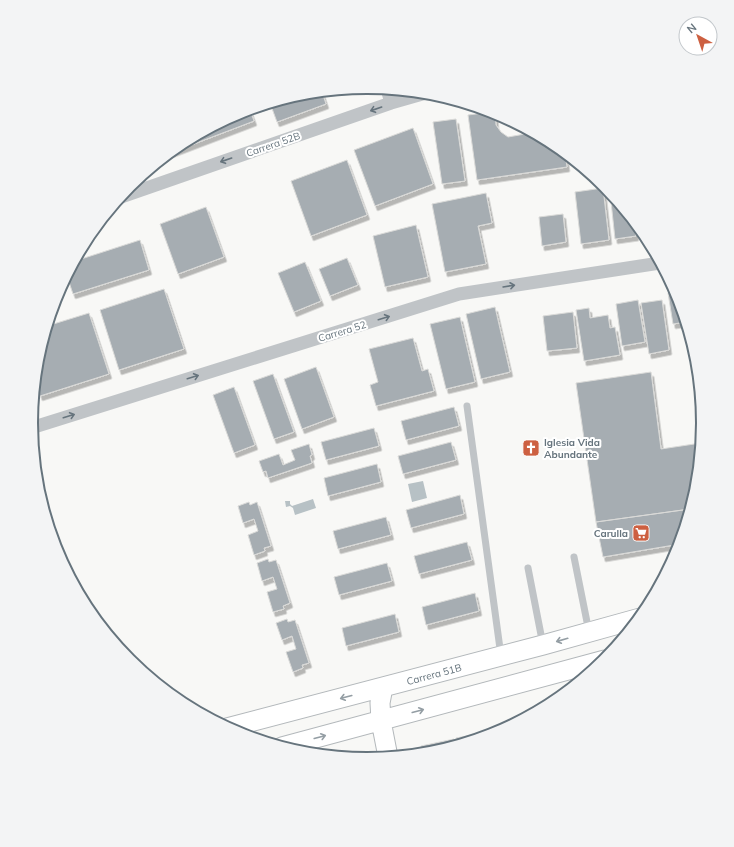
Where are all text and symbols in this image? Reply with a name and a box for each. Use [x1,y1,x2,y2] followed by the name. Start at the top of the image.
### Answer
[678,16,718,56] north arrow
[684,20,699,36] text: N
[370,105,382,113] one-way arrow
[244,129,302,160] street label: Carrera 52B
[220,157,233,164] one-way arrow
[502,282,515,290] one-way arrow
[377,314,390,321] one-way arrow
[317,318,368,345] street label: Carrera 52
[186,373,198,381] one-way arrow
[62,412,75,419] one-way arrow
[544,436,600,461] place label: Iglesia Vida Abundante
[521,438,541,458] church icon: Iglesia Vida Abundante
[631,523,651,543] supermarket icon: Carulla
[594,527,628,540] place label: Carulla
[556,637,569,644] one-way arrow
[405,661,463,688] street label: Carrera 51B
[340,694,353,701] one-way arrow
[412,707,425,714] one-way arrow
[313,733,326,741] one-way arrow

